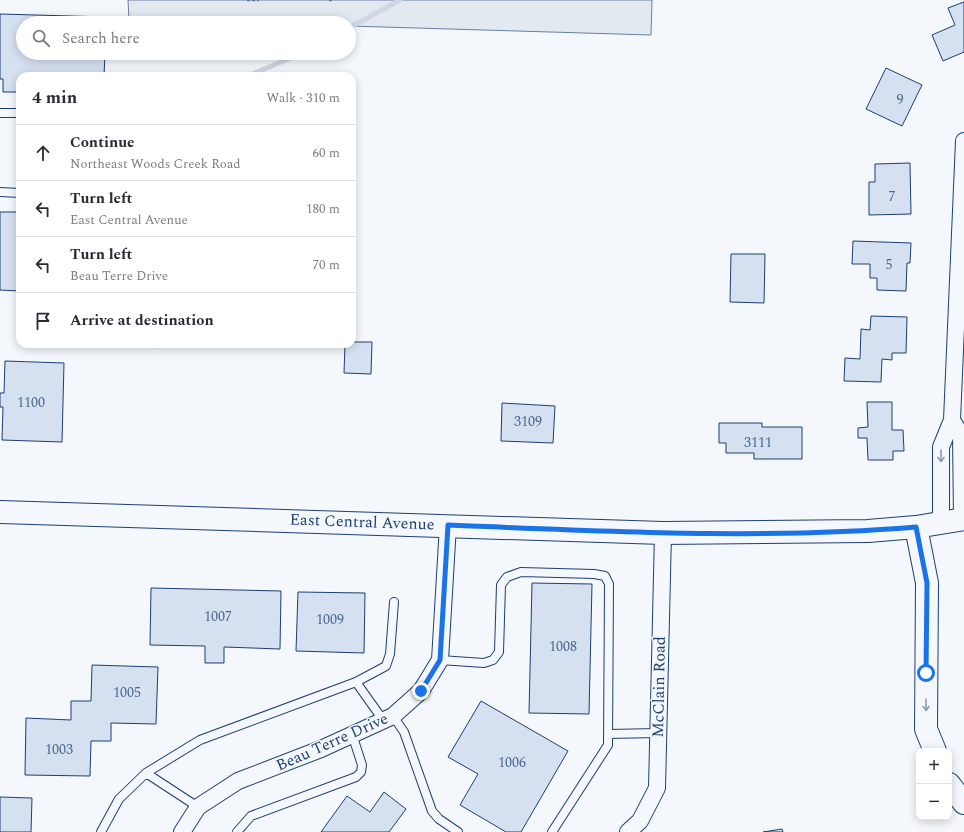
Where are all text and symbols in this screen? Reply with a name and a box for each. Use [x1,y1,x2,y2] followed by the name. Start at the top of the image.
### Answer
[16,16,356,60] search box
[30,27,52,49] icon: search
[62,27,140,50] text: Search here
[32,85,77,111] text: 4 min
[266,88,340,108] text: Walk · 310 m
[897,89,904,110] house number: 9
[70,131,135,154] text: Continue
[32,142,54,164] icon: ahead
[313,143,340,163] text: 60 m
[70,154,241,174] text: Northeast Woods Creek Road
[889,186,896,207] house number: 7
[70,187,132,210] text: Turn left
[32,198,54,220] icon: left
[306,199,340,219] text: 180 m
[70,210,188,230] text: East Central Avenue
[70,243,132,266] text: Turn left
[32,254,54,276] icon: left
[886,254,893,275] house number: 5
[313,255,340,275] text: 70 m
[70,266,168,286] text: Beau Terre Drive
[70,309,214,332] text: Arrive at destination
[32,310,54,332] icon: arrive
[17,392,45,413] house number: 1100
[514,411,542,432] house number: 3109
[744,432,772,453] house number: 3111
[937,449,945,462] one-way arrow
[289,507,435,537] street label: East Central Avenue
[204,606,232,627] house number: 1007
[316,609,344,630] house number: 1009
[549,636,577,657] house number: 1008
[646,636,672,738] street label: McClain Road
[917,664,935,682] route start
[113,682,141,703] house number: 1005
[412,682,430,700] route end
[922,698,930,711] one-way arrow
[272,706,392,778] street label: Beau Terre Drive
[45,739,73,760] house number: 1003
[916,748,952,820] map controls
[916,748,952,784] button: +
[498,752,526,773] house number: 1006
[916,784,952,820] button: −

